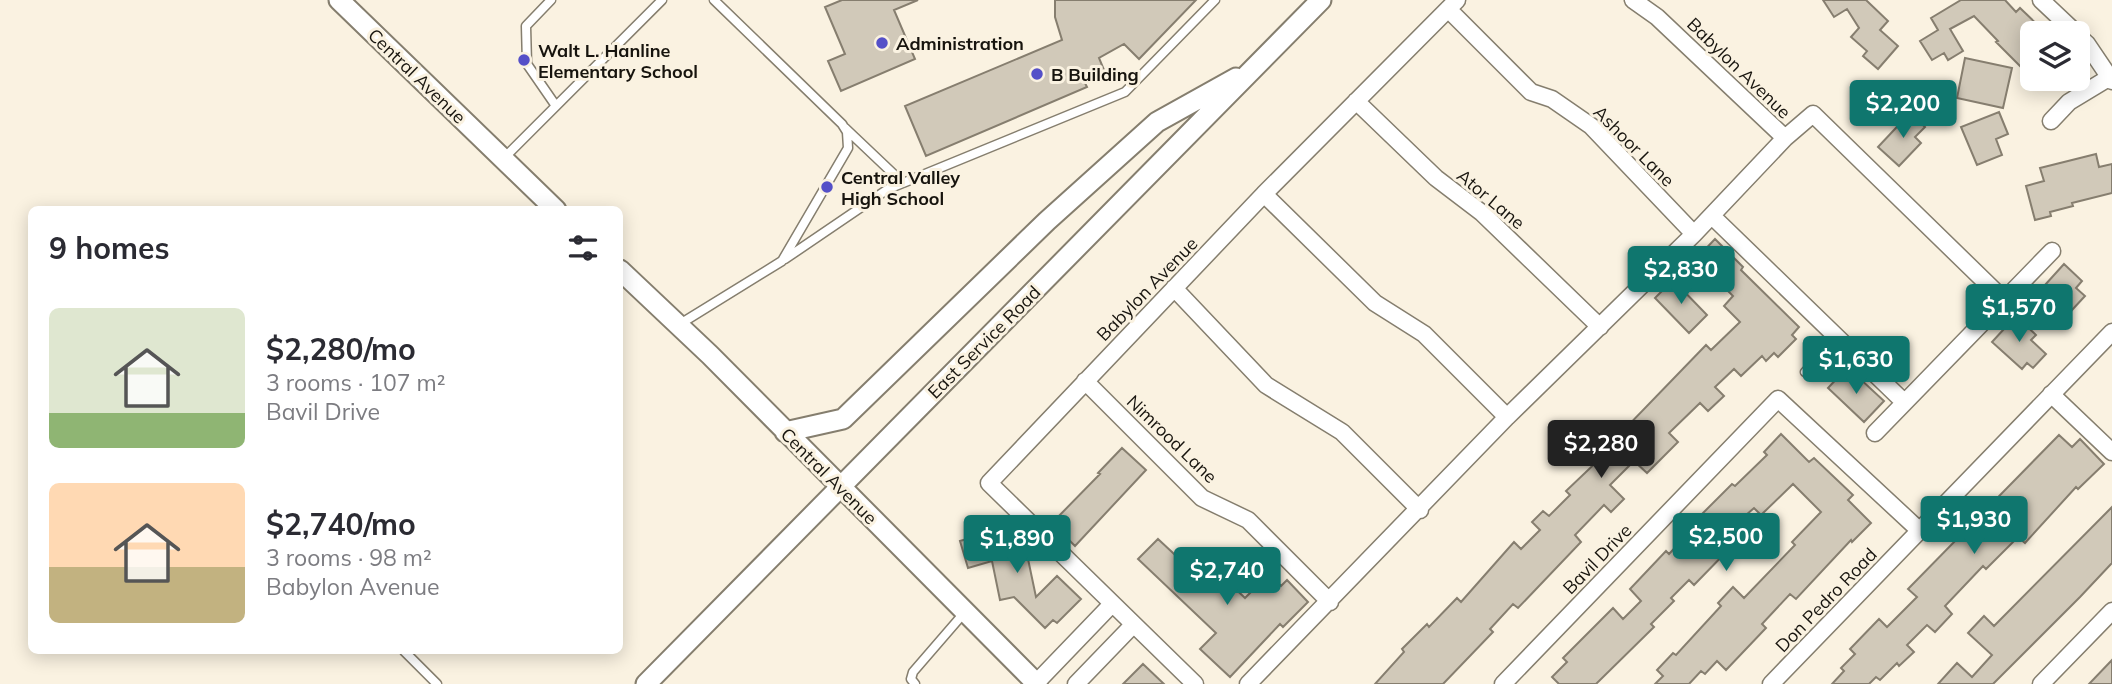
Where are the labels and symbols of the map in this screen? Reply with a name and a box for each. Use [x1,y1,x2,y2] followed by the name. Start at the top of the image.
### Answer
[1682,13,1796,123] street label: Babylon Avenue
[363,24,471,128] street label: Central Avenue
[896,32,1024,55] place label: Administration
[874,35,890,51] marker: Administration
[538,39,698,83] place label: Walt L. Hanline Elementary School
[516,52,532,68] marker: Walt L. Hanline Elementary School
[1051,63,1139,86] place label: B Building
[1029,66,1045,82] marker: B Building
[1846,80,1960,140] pin: $2,200
[1589,101,1679,191] street label: Ashoor Lane
[1452,164,1530,234] street label: Ator Lane
[841,166,960,210] place label: Central Valley High School
[819,179,835,195] marker: Central Valley High School
[1092,232,1202,346] street label: Babylon Avenue
[1624,246,1738,306] pin: $2,830
[923,281,1045,403] street label: East Service Road
[1962,284,2076,344] pin: $1,570
[1799,336,1913,396] pin: $1,630
[1122,390,1222,488] street label: Nimrood Lane
[1544,420,1658,480] pin: $2,280
[776,423,882,529] street label: Central Avenue
[1917,496,2031,556] pin: $1,930
[1669,514,1783,573] pin: $2,500
[960,516,1074,575] pin: $1,890
[1558,519,1636,599] street label: Bavil Drive
[1770,543,1882,657] street label: Don Pedro Road
[1170,548,1284,607] pin: $2,740

